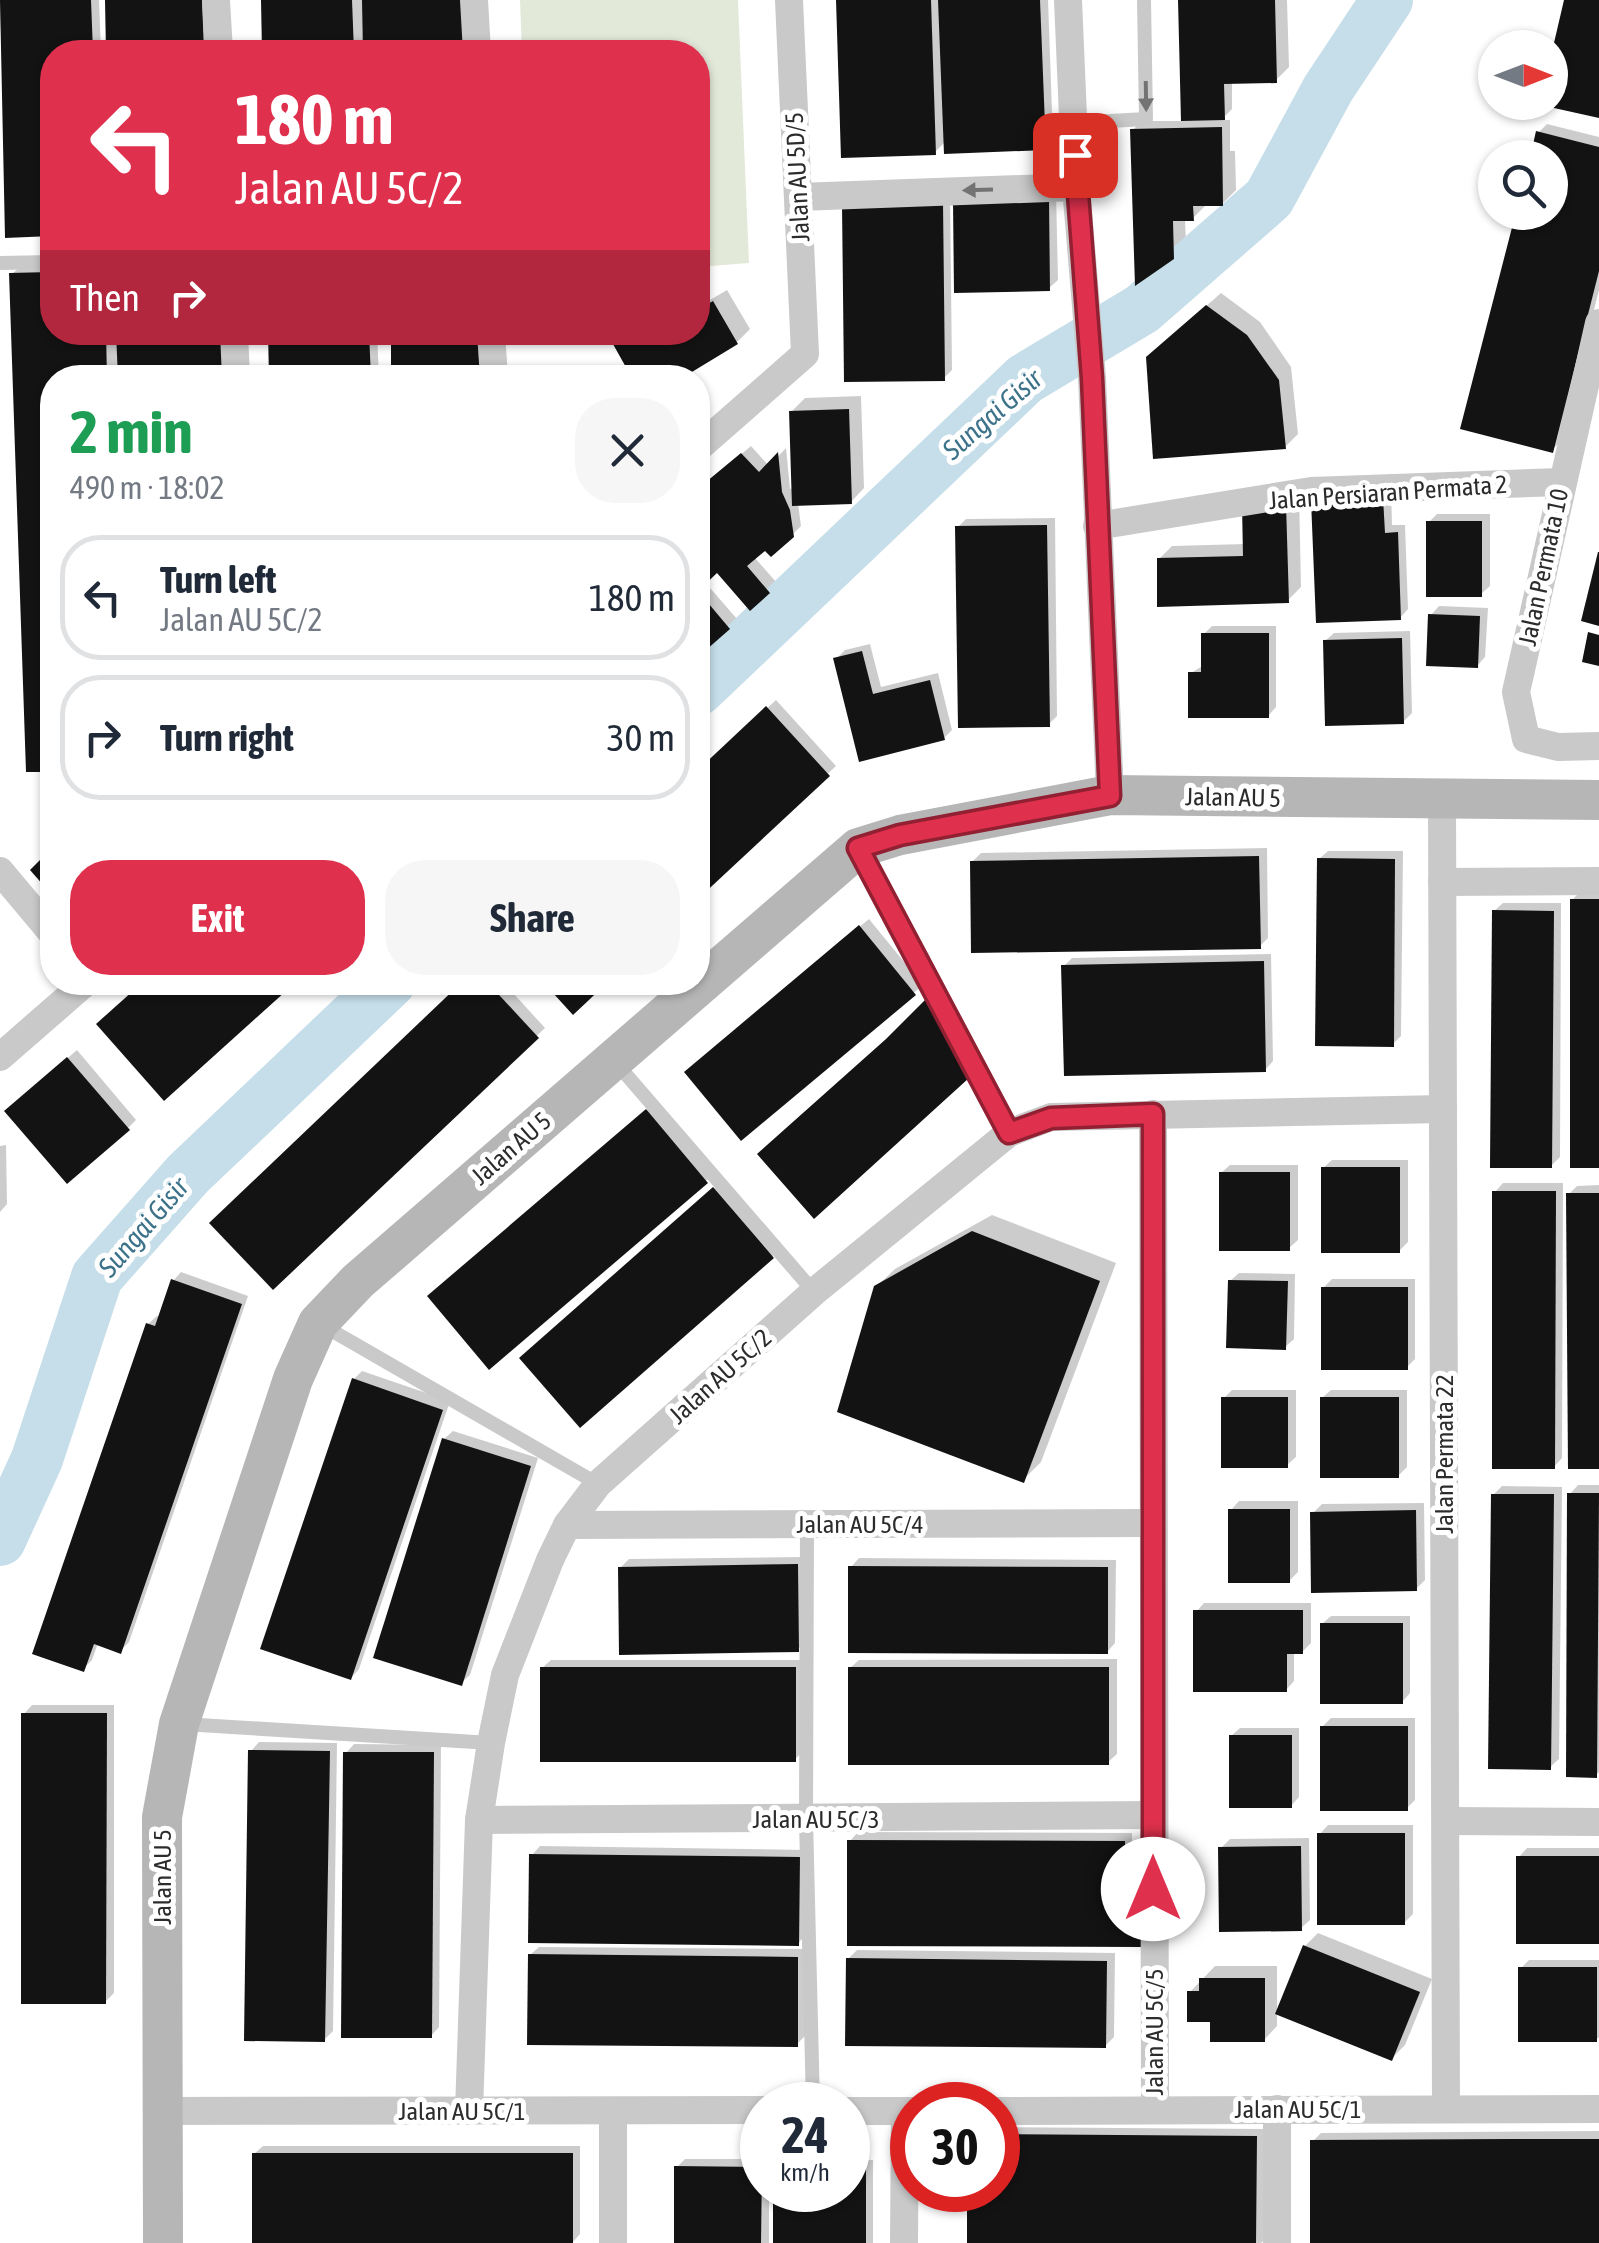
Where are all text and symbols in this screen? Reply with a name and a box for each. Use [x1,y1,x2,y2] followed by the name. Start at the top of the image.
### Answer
[1478,30,1568,120] north arrow
[1478,30,1568,230] map controls
[235,79,394,159] text: 180 m
[70,80,200,210] icon: left
[1138,81,1154,113] one-way arrow
[780,111,814,243] street label: Jalan AU 5D/5
[1033,113,1118,198] pin
[1048,128,1103,183] icon: arrive
[1478,140,1568,230] button: search
[235,162,464,214] text: Jalan AU 5C/2
[962,183,994,199] one-way arrow
[160,270,215,325] icon: right
[70,276,140,319] text: Then
[935,361,1049,466] water label: Sungai Gisir
[70,397,193,466] text: 2 min
[575,398,680,503] button: close
[70,469,225,506] text: 490 m · 18:02
[1268,470,1508,514] street label: Jalan Persiaran Permata 2
[1513,486,1573,648] street label: Jalan Permata 10
[160,558,276,601] text: Turn left
[75,570,130,625] icon: left
[589,576,675,619] text: 180 m
[160,601,323,638] text: Jalan AU 5C/2
[75,710,130,765] icon: right
[160,716,294,759] text: Turn right
[607,716,675,759] text: 30 m
[1185,782,1281,812] street label: Jalan AU 5
[70,860,365,975] button: Exit
[385,860,680,975] button: Share
[466,1106,556,1190] street label: Jalan AU 5
[91,1170,196,1284] water label: Sungai Gisir
[663,1323,777,1429] street label: Jalan AU 5C/2
[1430,1374,1458,1534] street label: Jalan Permata 22
[796,1510,924,1538] street label: Jalan AU 5C/4
[752,1805,880,1833] street label: Jalan AU 5C/3
[148,1829,176,1925] street label: Jalan AU 5
[1101,1837,1205,1941] position arrow
[1140,1968,1168,2096] street label: Jalan AU 5C/5
[890,2082,1020,2212] speed limit sign: 30
[1234,2095,1362,2123] street label: Jalan AU 5C/1
[398,2097,526,2125] street label: Jalan AU 5C/1
[781,2106,828,2164] text: 24
[780,2158,830,2186] text: km/h

